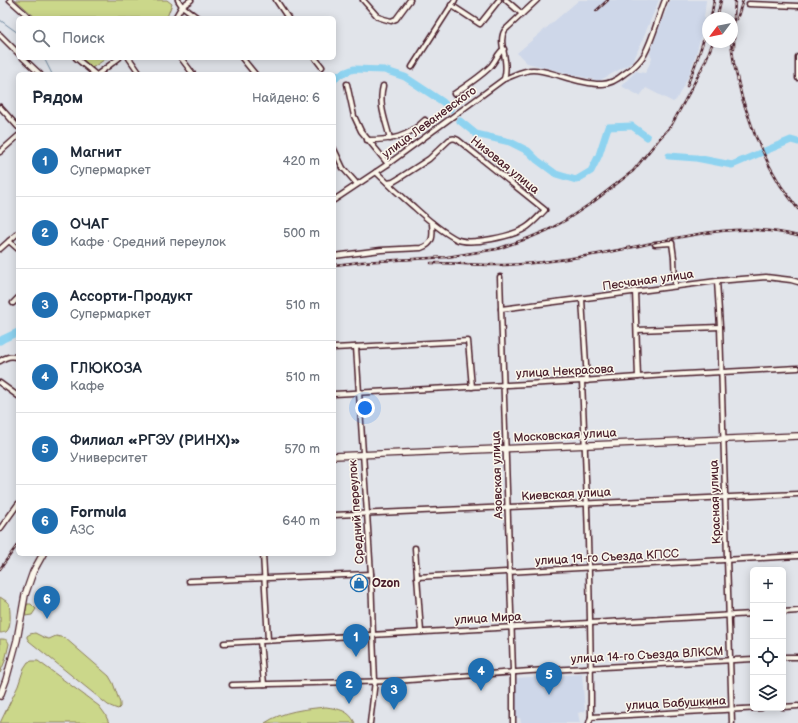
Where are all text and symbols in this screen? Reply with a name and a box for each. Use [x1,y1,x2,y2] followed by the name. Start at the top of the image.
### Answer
[702,12,738,48] north arrow
[16,16,336,60] search box
[30,27,52,49] icon: search
[62,29,105,48] text: Поиск
[379,83,479,162] street label: улица Леваневского
[32,88,83,108] text: Рядом
[252,90,320,106] text: Найдено: 6
[467,133,542,198] street label: Низовая улица
[70,143,122,162] text: Магнит
[42,153,48,169] text: 1
[282,153,320,169] text: 420 m
[70,162,151,178] text: Супермаркет
[70,215,109,234] text: ОЧАГ
[41,225,49,241] text: 2
[283,225,320,241] text: 500 m
[70,234,226,250] text: Кафе · Средний переулок
[602,267,695,294] street label: Песчаная улица
[70,287,193,306] text: Ассорти-Продукт
[41,297,49,313] text: 3
[286,297,320,313] text: 510 m
[70,306,151,322] text: Супермаркет
[70,359,142,378] text: ГЛЮКОЗА
[516,361,614,382] street label: улица Некрасова
[41,369,49,385] text: 4
[286,369,320,385] text: 510 m
[70,378,104,394] text: Кафе
[355,398,375,418] your location
[513,425,617,446] street label: Московская улица
[70,431,240,450] text: Филиал «РГЭУ (РИНХ)»
[488,431,507,520] street label: Азовская улица
[41,441,49,457] text: 5
[284,441,320,457] text: 570 m
[70,450,147,466] text: Университет
[345,459,368,565] street label: Средний переулок
[707,460,724,544] street label: Красная улица
[521,485,611,504] street label: Киевская улица
[70,503,127,522] text: Formula
[41,513,49,529] text: 6
[282,513,320,529] text: 640 m
[70,522,94,538] text: АЗС
[535,546,679,569] street label: улица 19-го Съезда КПСС
[750,567,786,711] map controls
[750,567,786,603] button: +
[349,573,369,593] shop icon: Ozon
[372,576,400,591] place label: Ozon
[34,586,60,619] pin: 6
[750,603,786,639] button: −
[454,609,522,628] street label: улица Мира
[343,624,369,657] pin: 1
[750,639,786,675] button: locate
[570,644,724,667] street label: улица 14-го Съезда ВЛКСМ
[468,658,494,691] pin: 4
[536,662,562,695] pin: 5
[336,671,362,704] pin: 2
[750,675,786,711] button: layers
[381,677,407,710] pin: 3
[626,693,726,714] street label: улица Бабушкина

